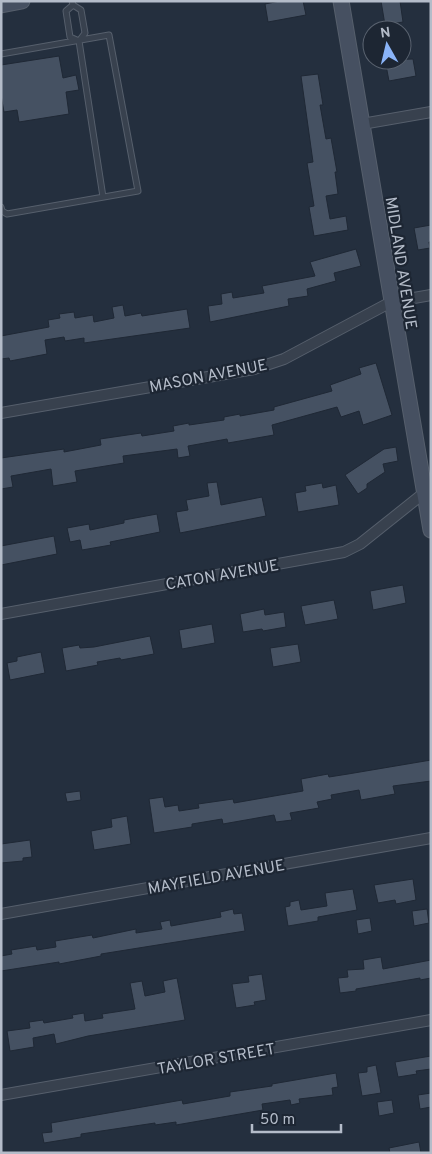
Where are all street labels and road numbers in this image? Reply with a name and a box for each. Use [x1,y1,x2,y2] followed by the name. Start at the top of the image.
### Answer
[380,196,420,331] street label: MIDLAND AVENUE
[148,356,269,398] street label: MASON AVENUE
[164,556,281,596] street label: CATON AVENUE
[146,856,286,900] street label: MAYFIELD AVENUE
[156,1040,277,1080] street label: TAYLOR STREET

